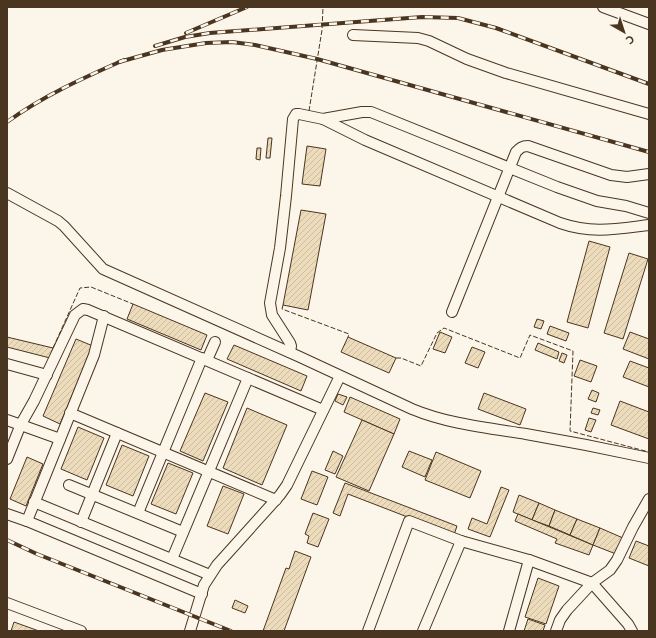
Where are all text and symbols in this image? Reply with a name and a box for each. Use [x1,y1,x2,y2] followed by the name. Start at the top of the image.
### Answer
[604,12,644,52] north arrow
[624,33,637,47] text: С

